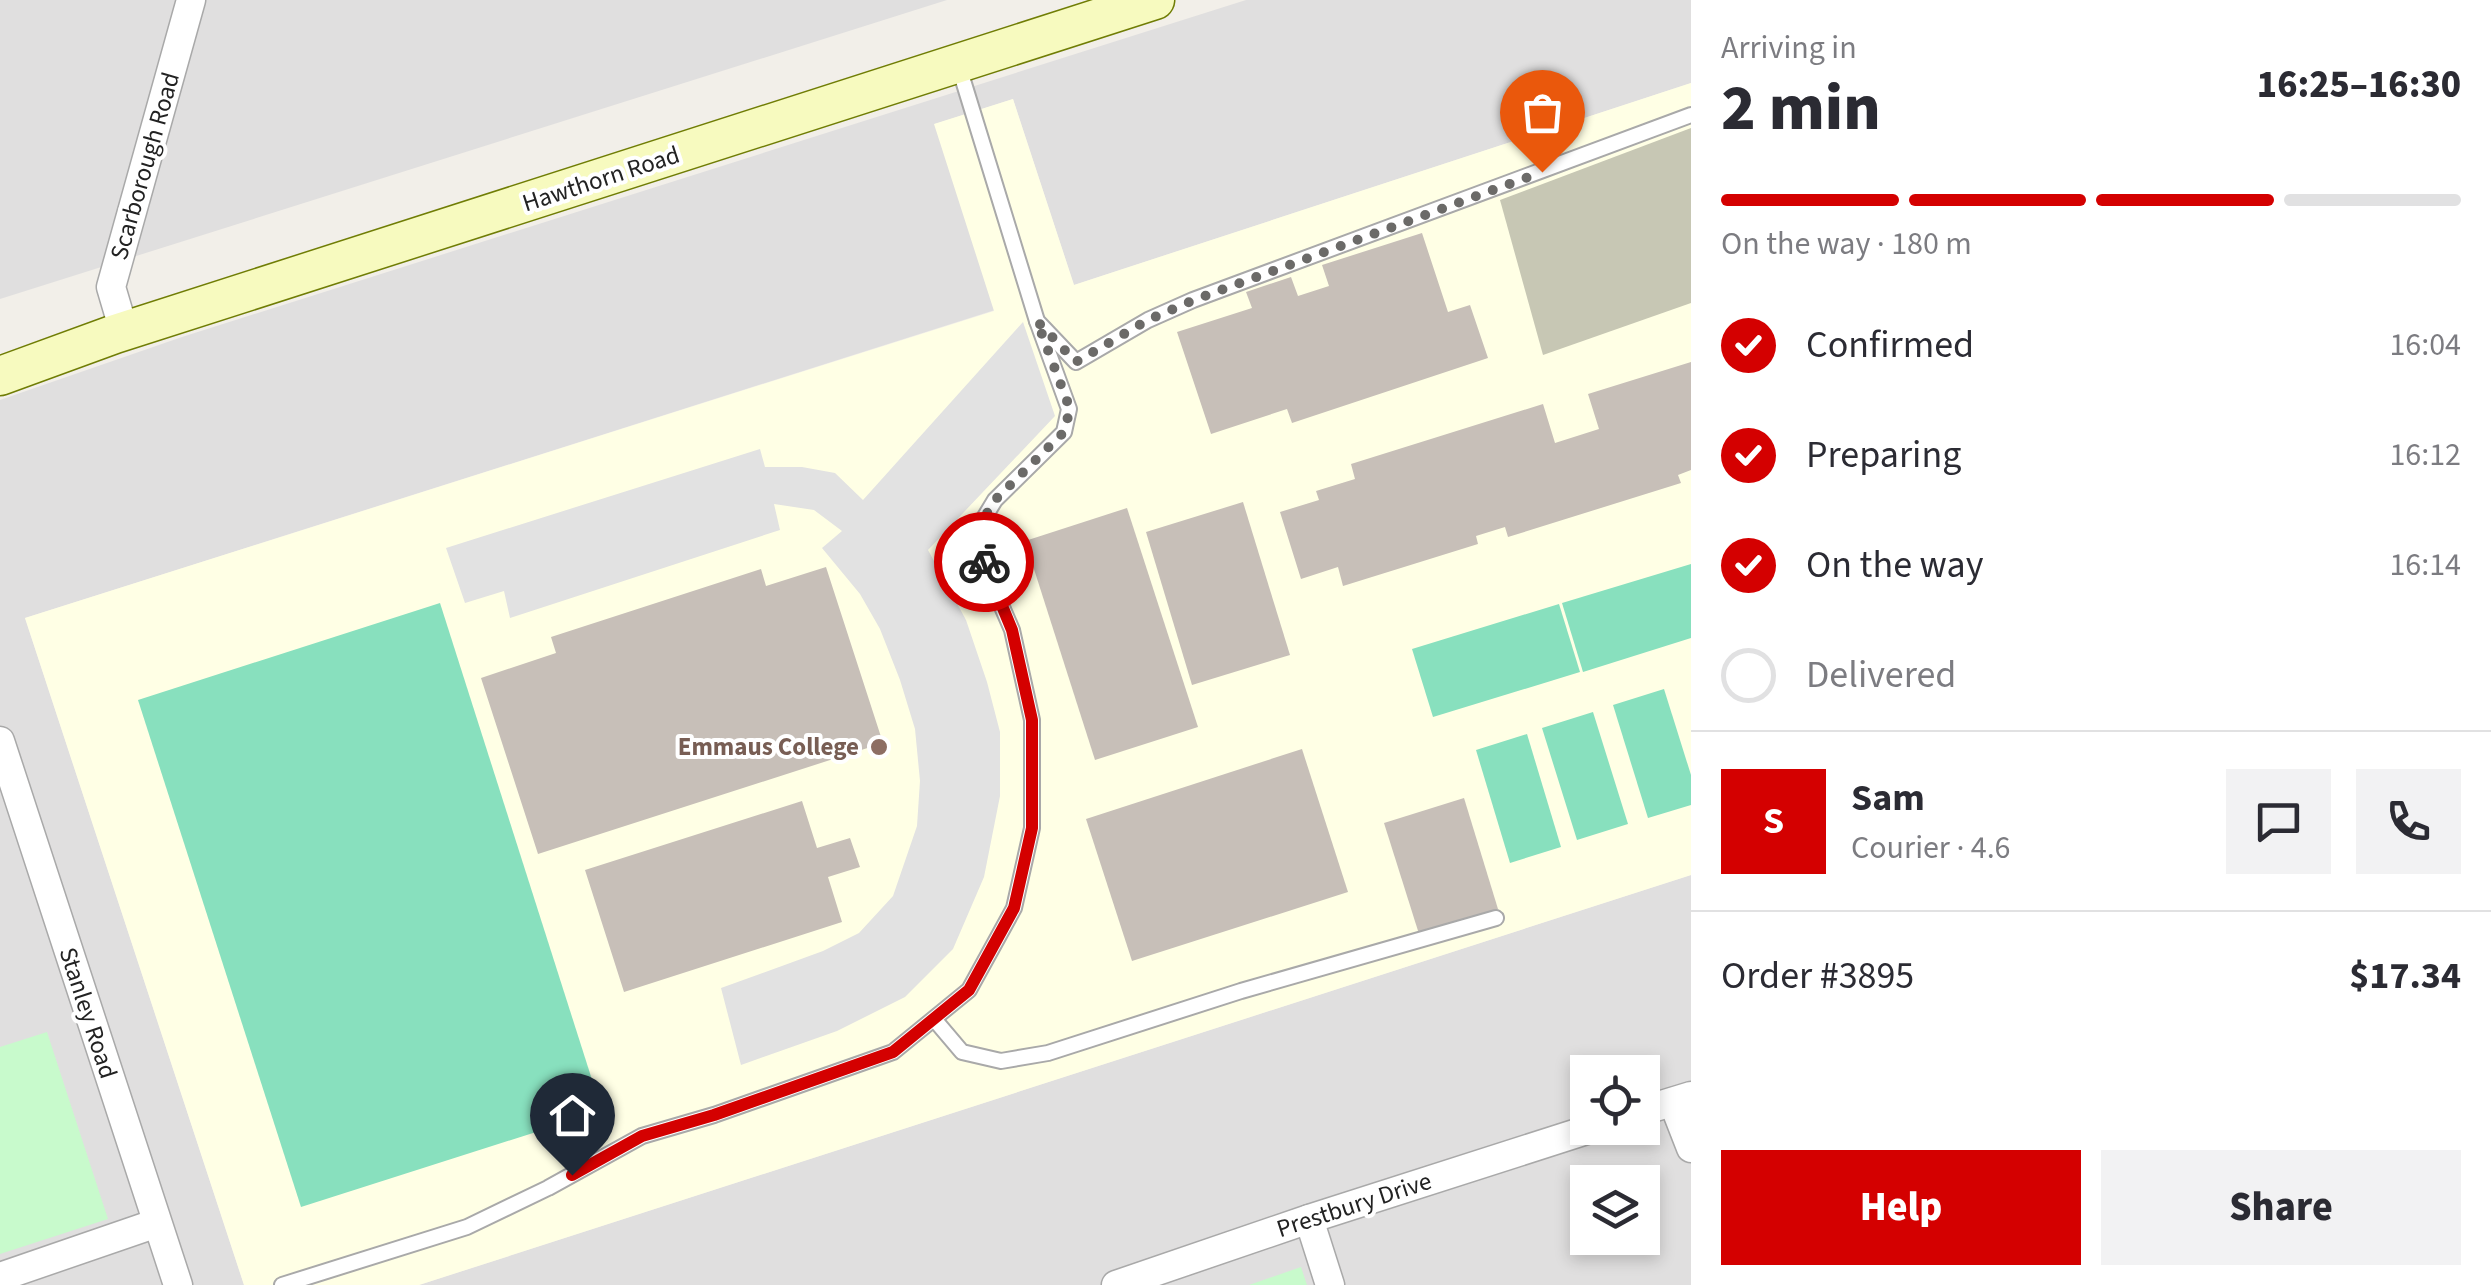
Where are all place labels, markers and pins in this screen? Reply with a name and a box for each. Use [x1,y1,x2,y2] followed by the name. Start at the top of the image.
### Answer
[1500,70,1585,173] pin
[678,729,859,765] place label: Emmaus College
[868,736,890,758] marker: Emmaus College
[530,1073,615,1176] pin

